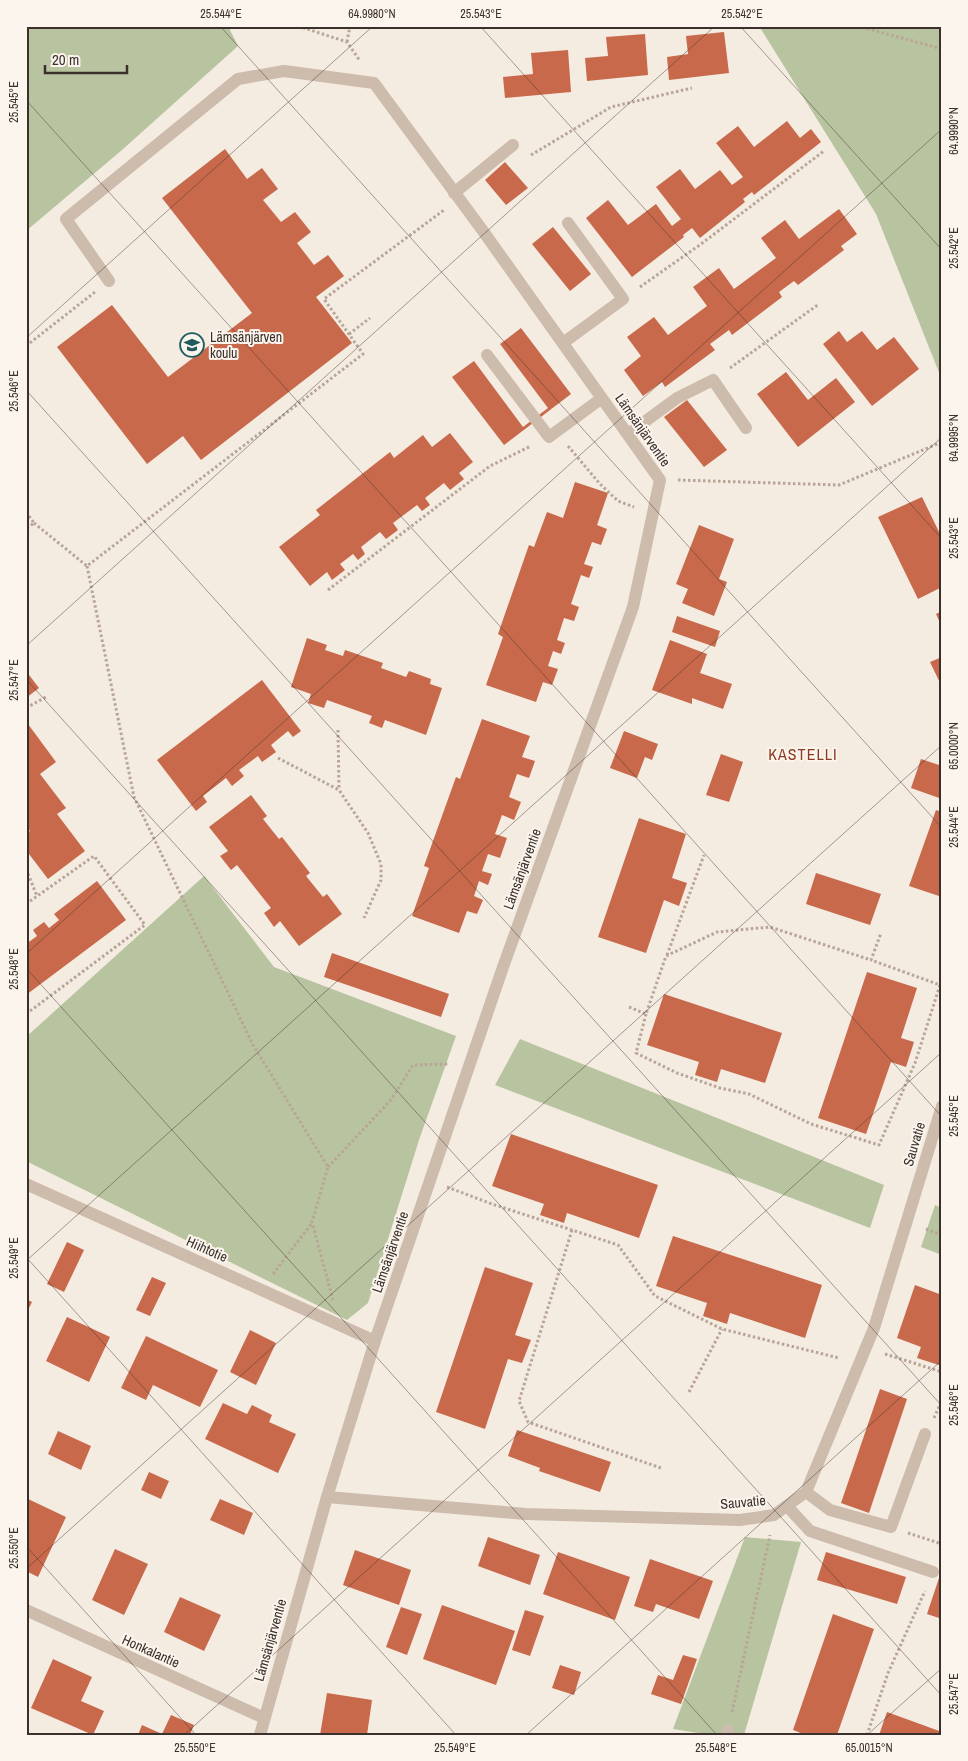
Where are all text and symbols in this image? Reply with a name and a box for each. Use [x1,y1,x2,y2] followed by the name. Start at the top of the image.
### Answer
[200,6,242,22] text: 25.544°E
[348,6,396,22] text: 64.9980°N
[460,6,502,22] text: 25.543°E
[721,6,763,22] text: 25.542°E
[45,42,128,74] scale bar
[52,49,79,70] text: 20 m
[6,81,22,123] text: 25.545°E
[946,107,962,155] text: 64.9990°N
[946,227,962,269] text: 25.542°E
[210,328,282,362] place label: Lämsänjärven koulu
[179,332,205,358] school or university icon: Lämsänjärven koulu
[6,370,22,412] text: 25.546°E
[611,390,675,470] street label: Lämsänjärventie
[946,414,962,462] text: 64.9995°N
[946,517,962,559] text: 25.543°E
[6,659,22,701] text: 25.547°E
[946,722,962,770] text: 65.0000°N
[768,743,838,765] district label: KASTELLI
[946,806,962,848] text: 25.544°E
[499,826,545,912] street label: Lämsänjärventie
[6,948,22,990] text: 25.548°E
[946,1095,962,1137] text: 25.545°E
[899,1120,929,1168] street label: Sauvatie
[368,1209,412,1295] street label: Lämsänjärventie
[184,1232,230,1266] street label: Hiihtotie
[6,1237,22,1279] text: 25.549°E
[946,1384,962,1426] text: 25.546°E
[720,1491,766,1513] street label: Sauvatie
[6,1527,22,1569] text: 25.550°E
[250,1597,290,1683] street label: Lämsänjärventie
[119,1630,183,1672] street label: Honkalantie
[946,1673,962,1715] text: 25.547°E
[174,1740,216,1756] text: 25.550°E
[434,1740,476,1756] text: 25.549°E
[695,1740,737,1756] text: 25.548°E
[845,1740,893,1756] text: 65.0015°N

